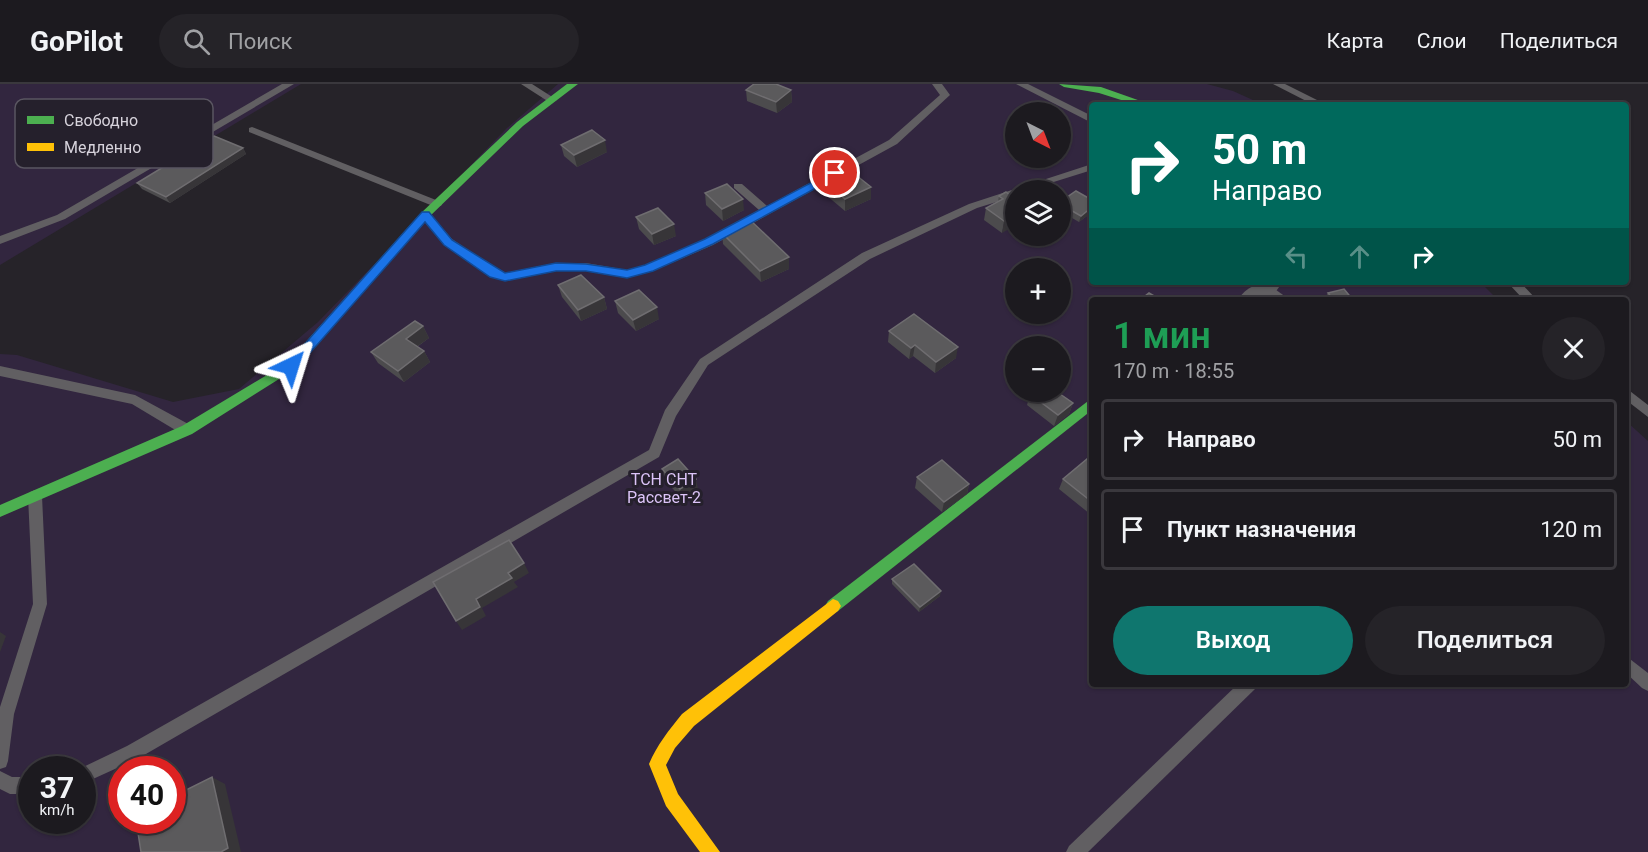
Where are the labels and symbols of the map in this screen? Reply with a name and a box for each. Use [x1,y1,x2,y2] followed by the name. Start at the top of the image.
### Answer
[15,99,213,168] legend
[1005,102,1071,168] north arrow
[64,111,138,130] text: Свободно
[64,138,141,157] text: Медленно
[809,147,860,198] pin
[259,334,323,398] position arrow
[627,470,701,507] park label: ТСН СНТ Рассвет-2
[108,756,186,834] speed limit sign: 40

